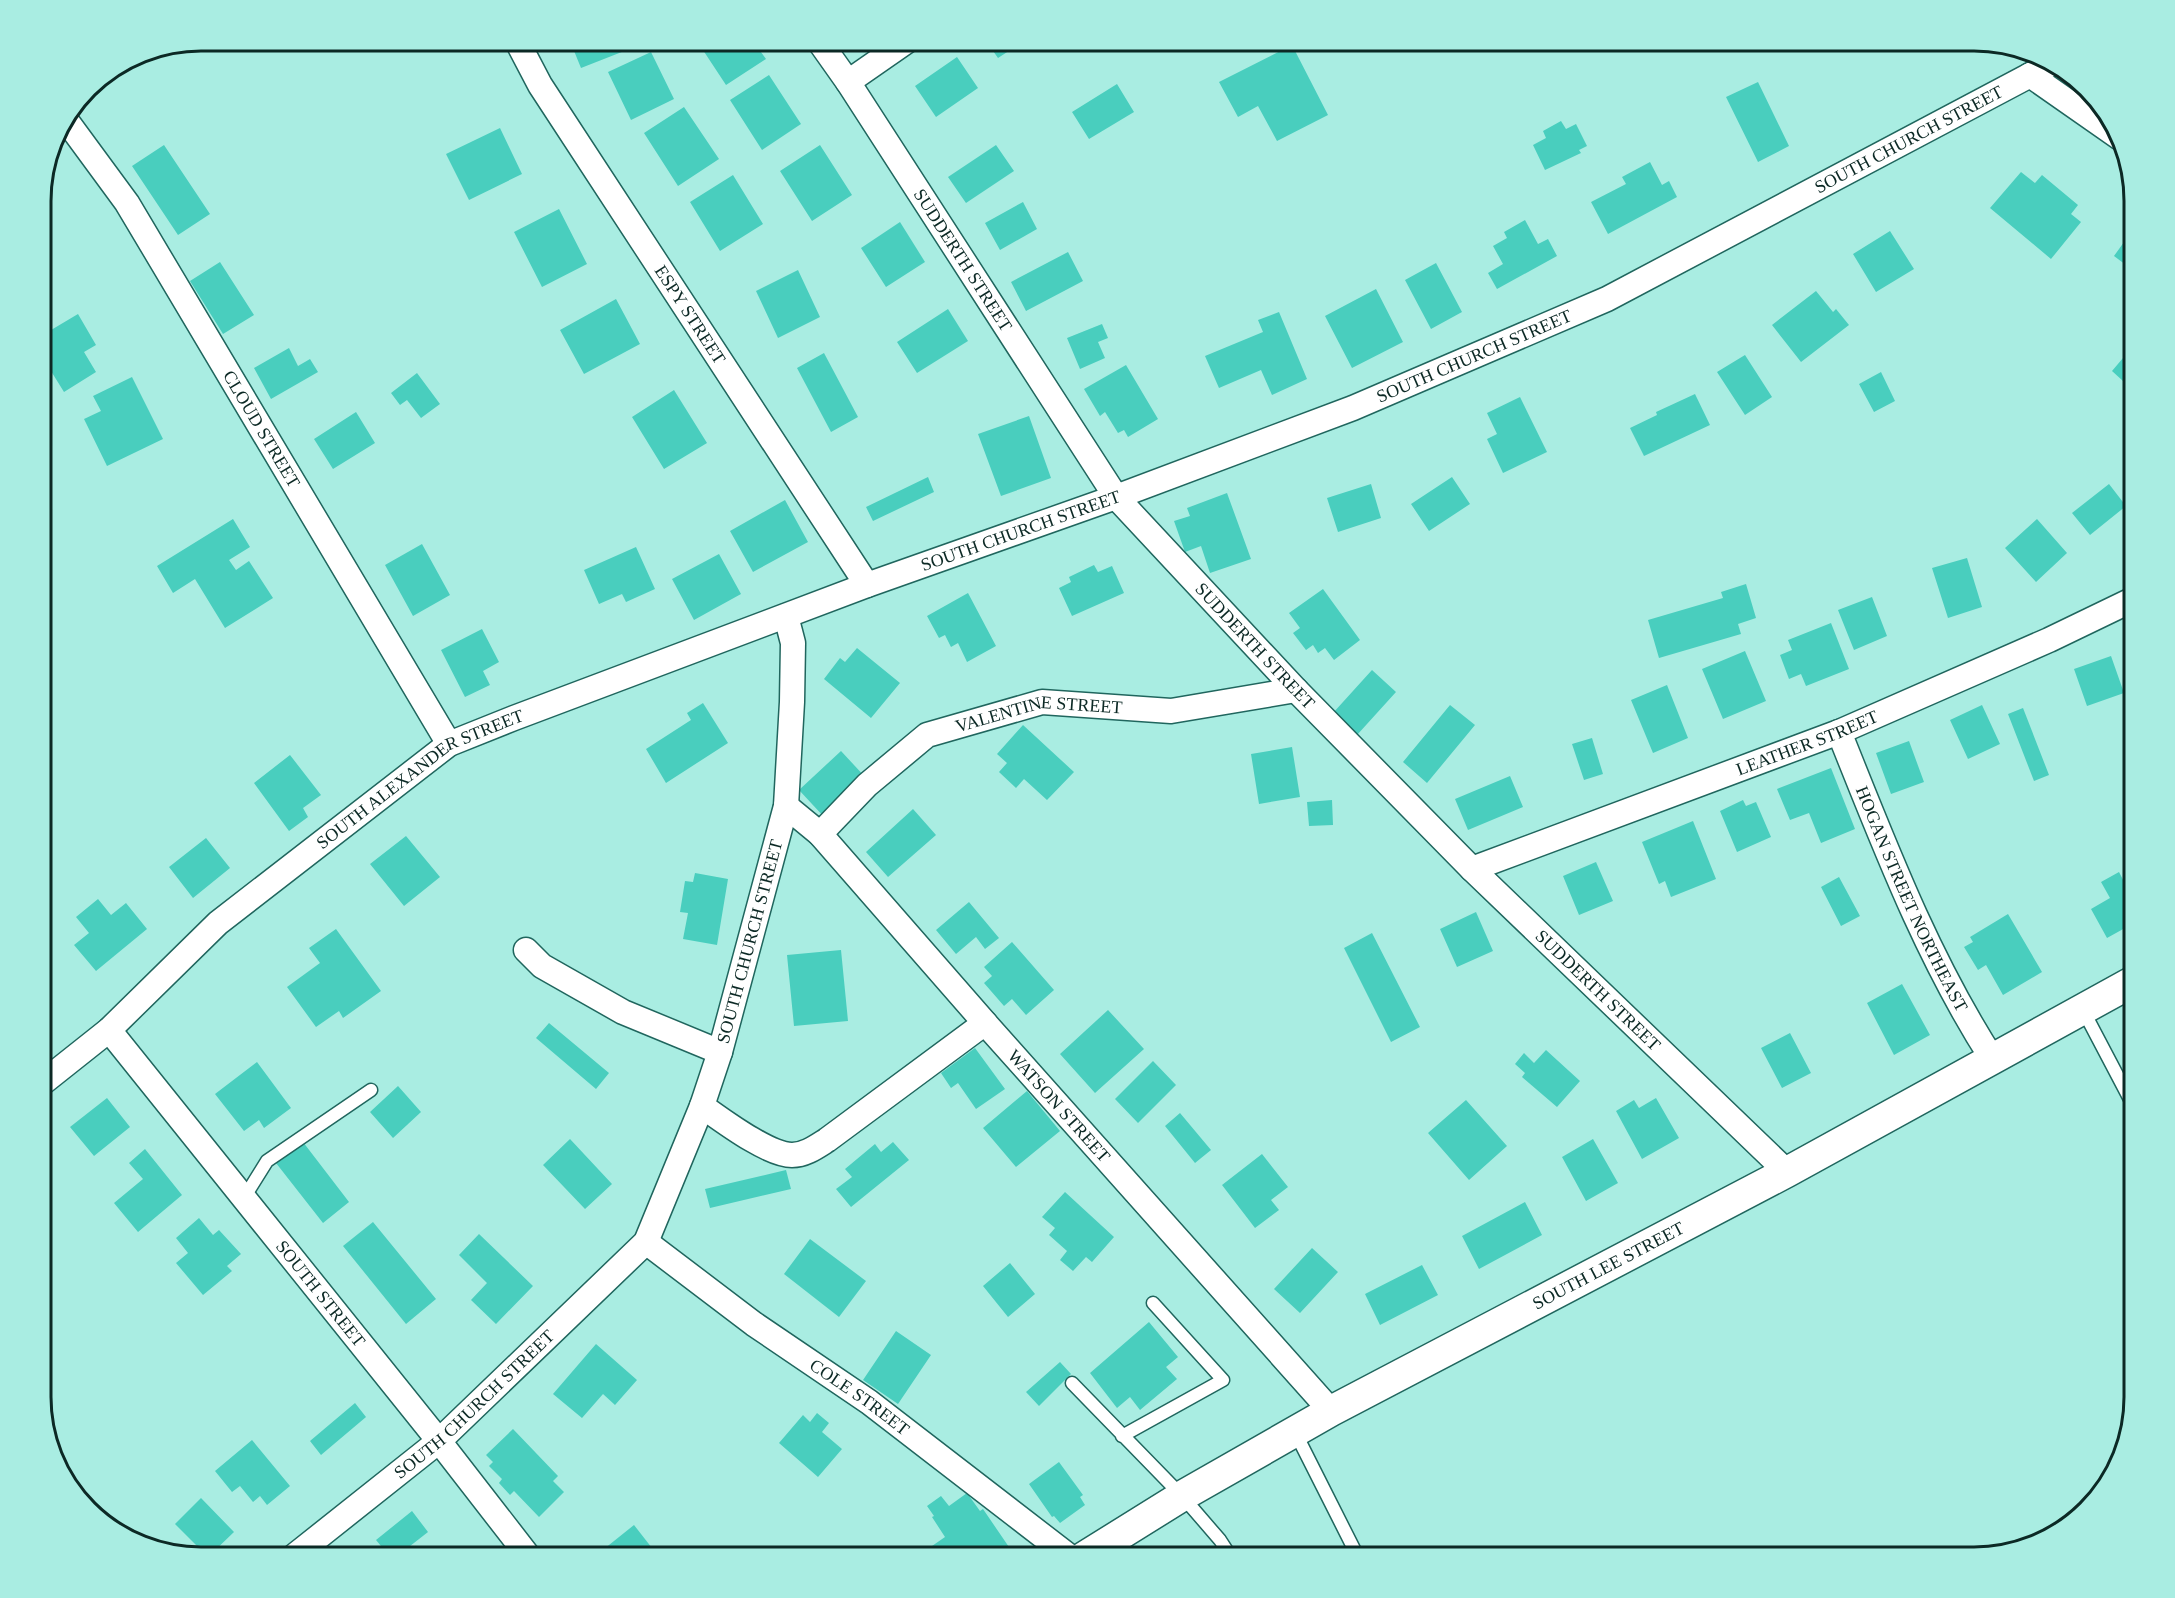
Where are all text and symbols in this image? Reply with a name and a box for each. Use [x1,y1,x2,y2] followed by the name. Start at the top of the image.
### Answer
[1811,81,2006,197] street label: SOUTH CHURCH STREET
[910,185,1016,335] street label: SUDDERTH STREET
[651,261,730,368] street label: ESPY STREET
[1374,305,1575,407] street label: SOUTH CHURCH STREET
[219,367,304,491] street label: CLOUD STREET
[918,486,1123,575] street label: SOUTH CHURCH STREET
[1191,579,1319,713] street label: SUDDERTH STREET
[953,692,1123,736] street label: VALENTINE STREET
[313,705,526,853] street label: SOUTH ALEXANDER STREET
[1733,706,1881,779] street label: LEATHER STREET
[1852,783,1972,1015] street label: HOGAN STREET NORTHEAST
[713,837,787,1046] street label: SOUTH CHURCH STREET
[1531,926,1665,1055] street label: SUDDERTH STREET
[1004,1046,1114,1166] street label: WATSON STREET
[1529,1218,1687,1314] street label: SOUTH LEE STREET
[272,1236,369,1351] street label: SOUTH STREET
[390,1326,558,1483] street label: SOUTH CHURCH STREET
[806,1355,913,1439] street label: COLE STREET

